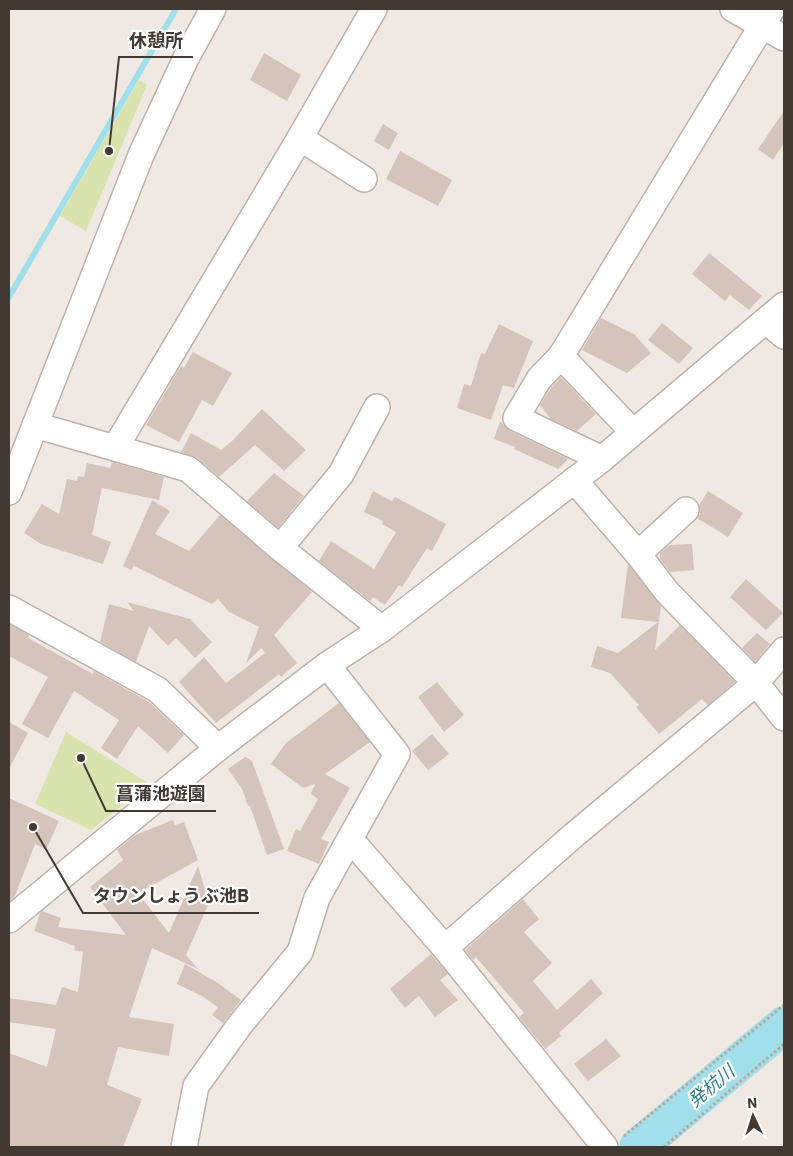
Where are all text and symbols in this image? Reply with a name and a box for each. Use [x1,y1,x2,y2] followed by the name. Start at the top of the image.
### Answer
[119,24,193,57] callout: 休憩所
[129,29,183,52] text: 休憩所
[106,778,216,811] callout: 菖蒲池遊園
[116,782,206,805] text: 菖蒲池遊園
[83,880,259,913] callout: タウンしょうぶ池B
[93,884,249,907] text: タウンしょうぶ池B
[683,1059,741,1112] water label: 発杭川
[728,1091,778,1141] north arrow
[746,1094,758,1112] text: N

